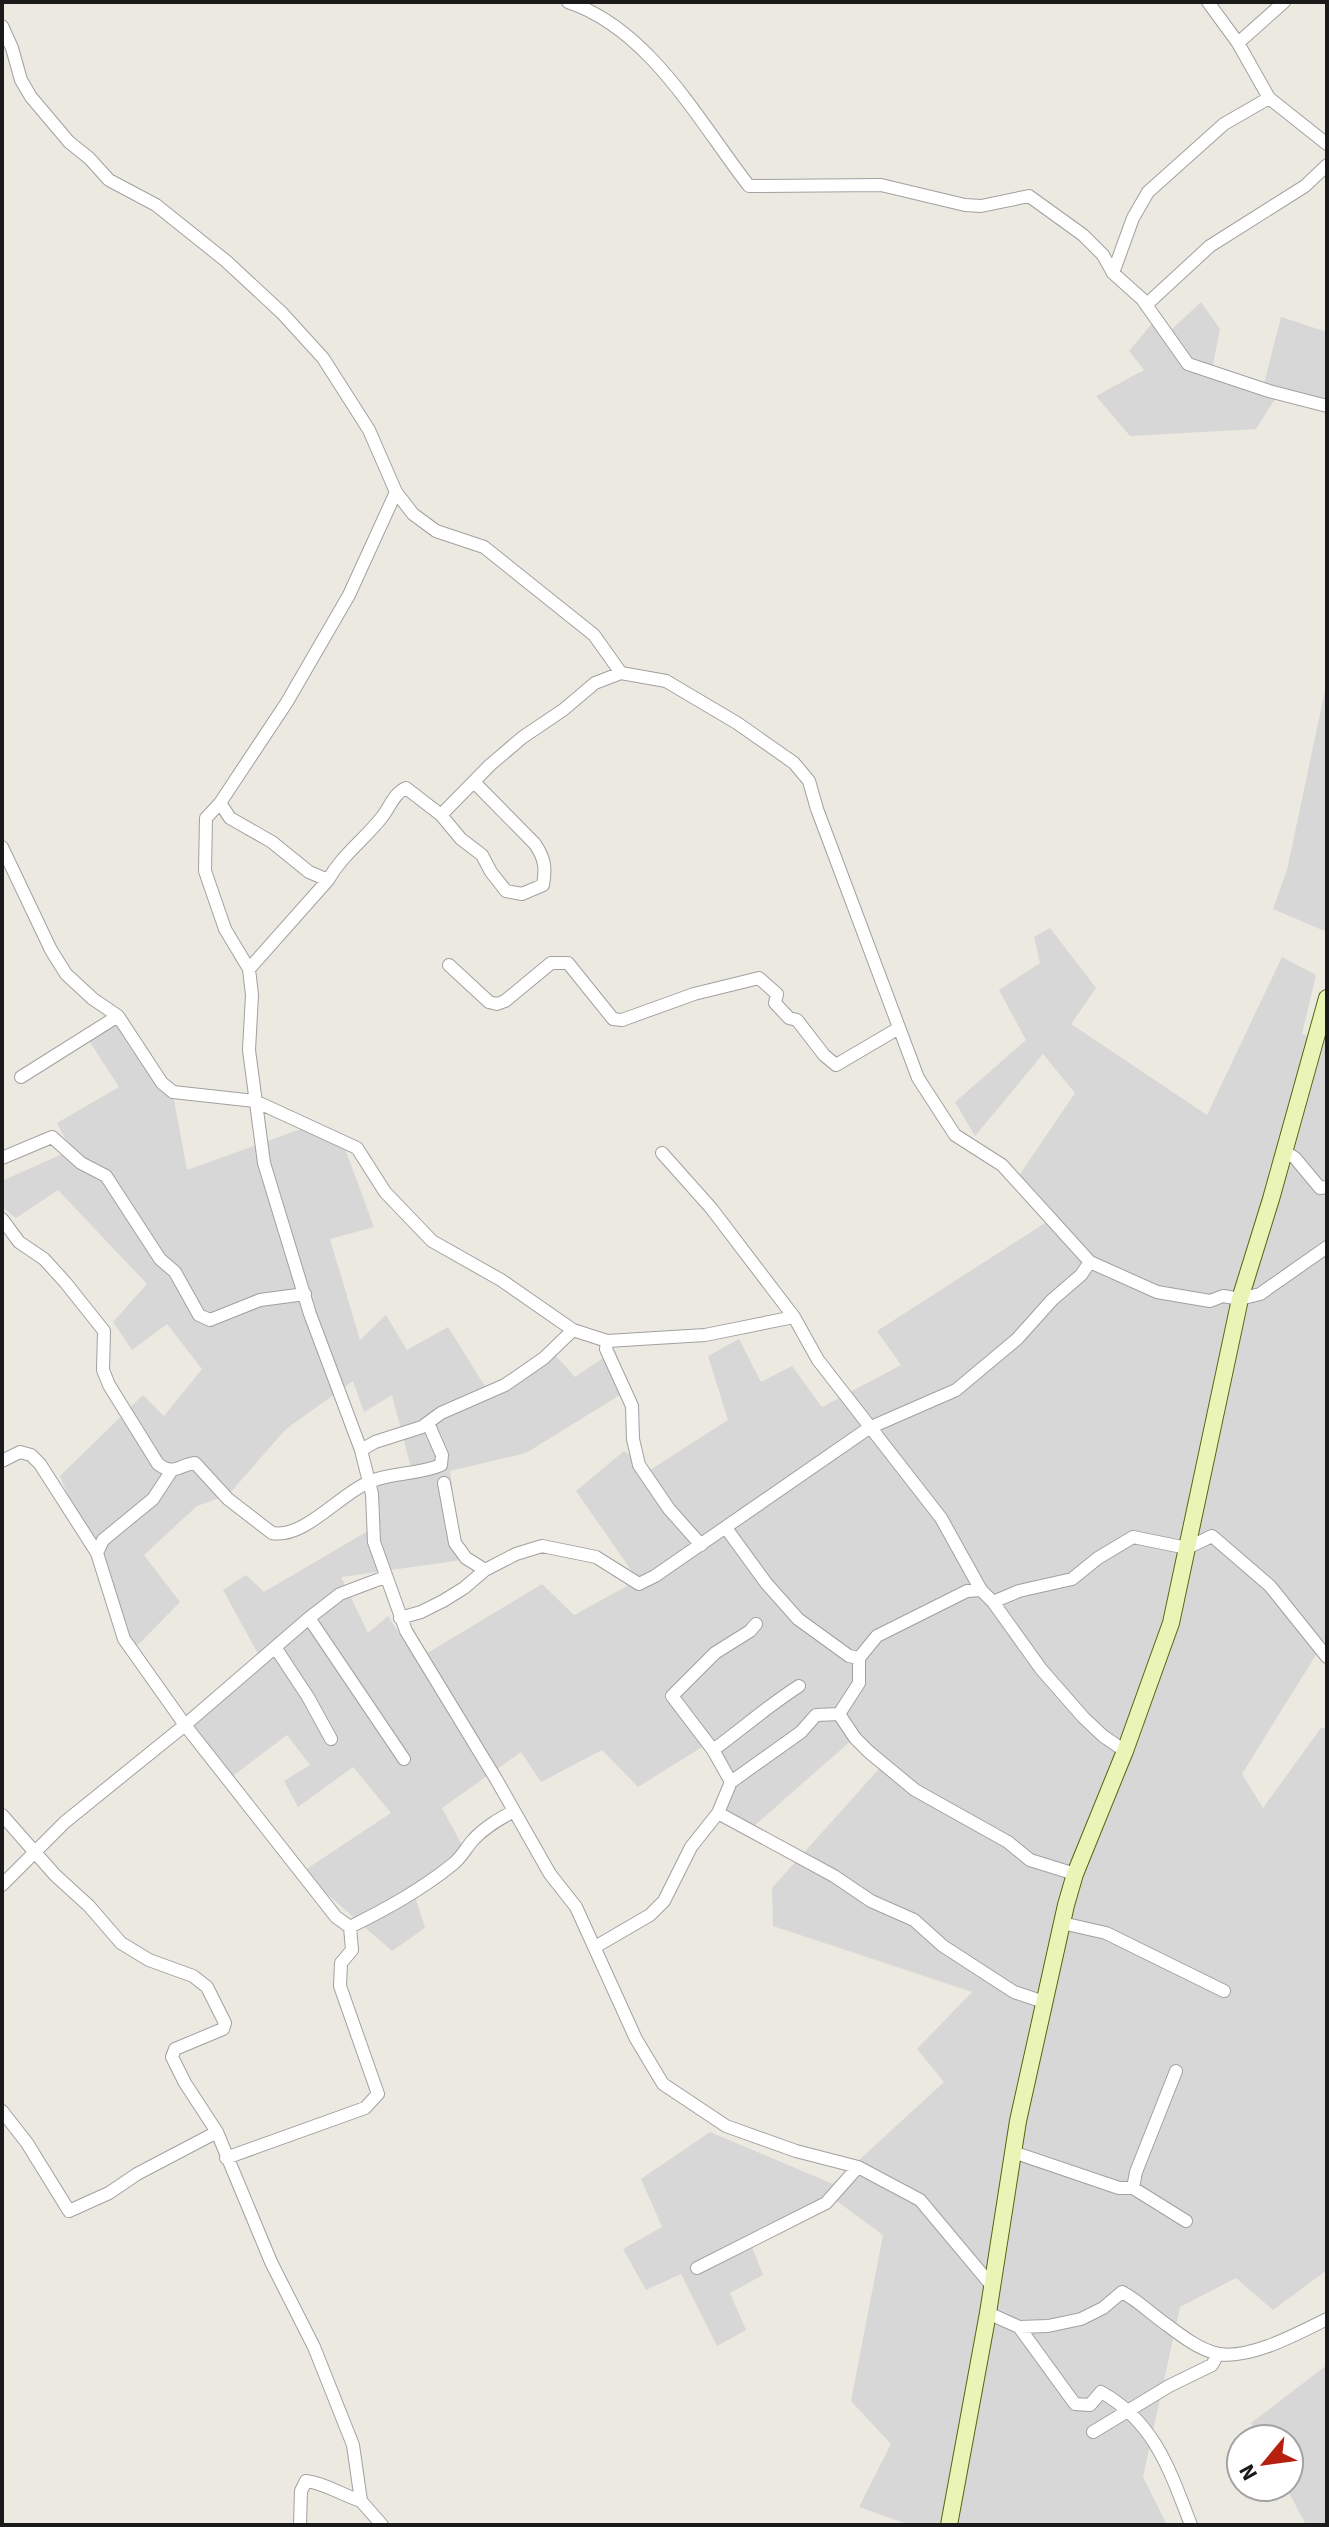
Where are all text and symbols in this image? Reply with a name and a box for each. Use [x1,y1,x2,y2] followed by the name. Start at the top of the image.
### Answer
[1225,2423,1305,2503] north arrow
[1231,2458,1266,2486] text: N

